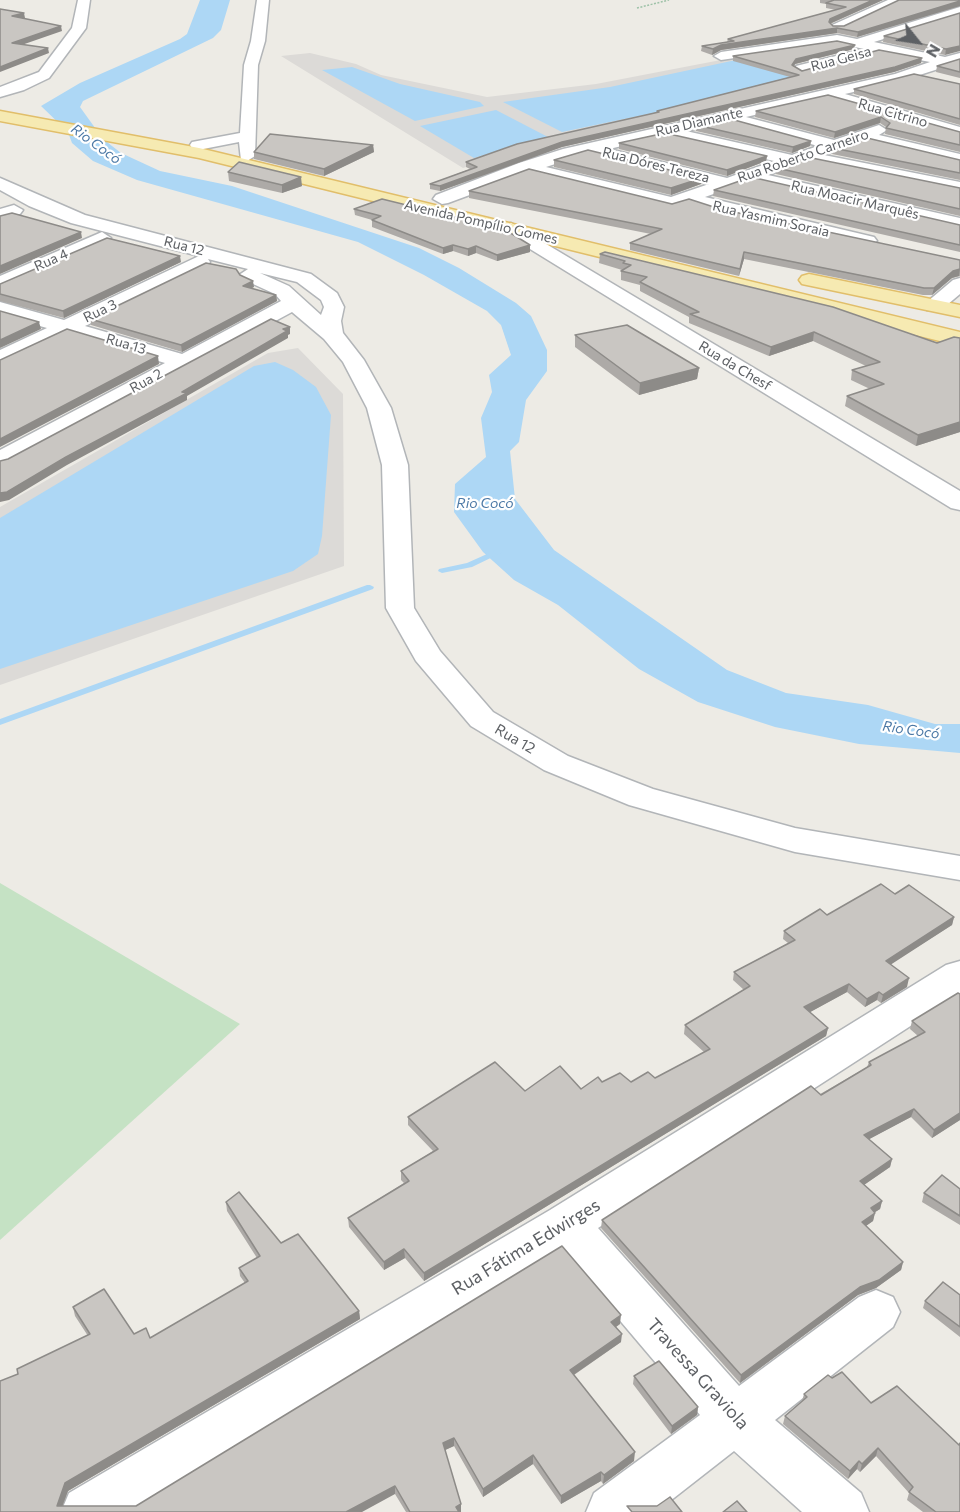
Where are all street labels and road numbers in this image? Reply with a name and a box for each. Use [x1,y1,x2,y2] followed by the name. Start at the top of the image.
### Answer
[809,43,873,75] street label: Rua Geisa
[856,95,930,131] street label: Rua Citrino
[654,104,744,140] street label: Rua Diamante
[735,126,871,186] street label: Rua Roberto Carneiro
[601,144,711,186] street label: Rua Dóres Tereza
[789,177,921,223] street label: Rua Moacir Marquês
[403,196,559,248] street label: Avenida Pompílio Gomes
[711,197,831,241] street label: Rua Yasmim Soraia
[162,233,206,259] street label: Rua 12
[31,245,71,275] street label: Rua 4
[81,296,119,326] street label: Rua 3
[104,330,148,358] street label: Rua 13
[695,338,775,394] street label: Rua da Chesf
[127,365,165,397] street label: Rua 2
[492,720,538,758] street label: Rua 12
[448,1194,604,1300] street label: Rua Fátima Edwirges
[643,1314,753,1434] street label: Travessa Graviola

